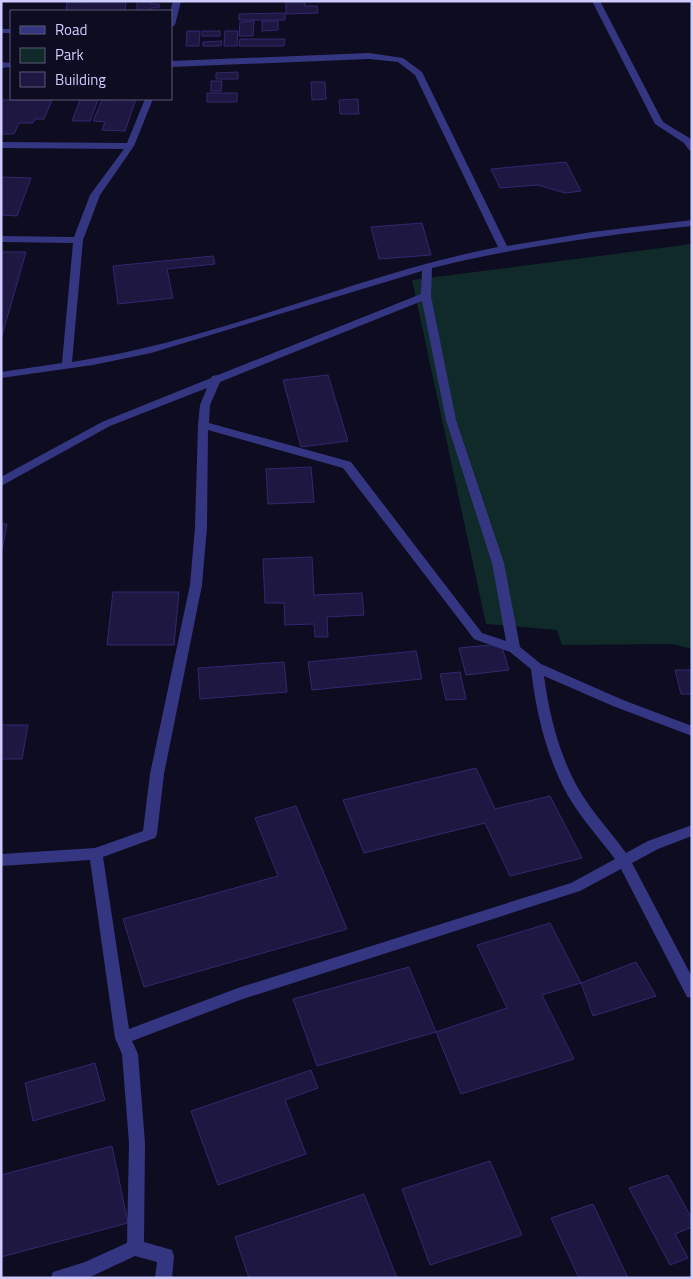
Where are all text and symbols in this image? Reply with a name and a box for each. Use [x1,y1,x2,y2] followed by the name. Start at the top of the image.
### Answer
[10,10,172,100] legend
[55,18,87,41] text: Road
[55,43,84,66] text: Park
[55,68,106,91] text: Building

